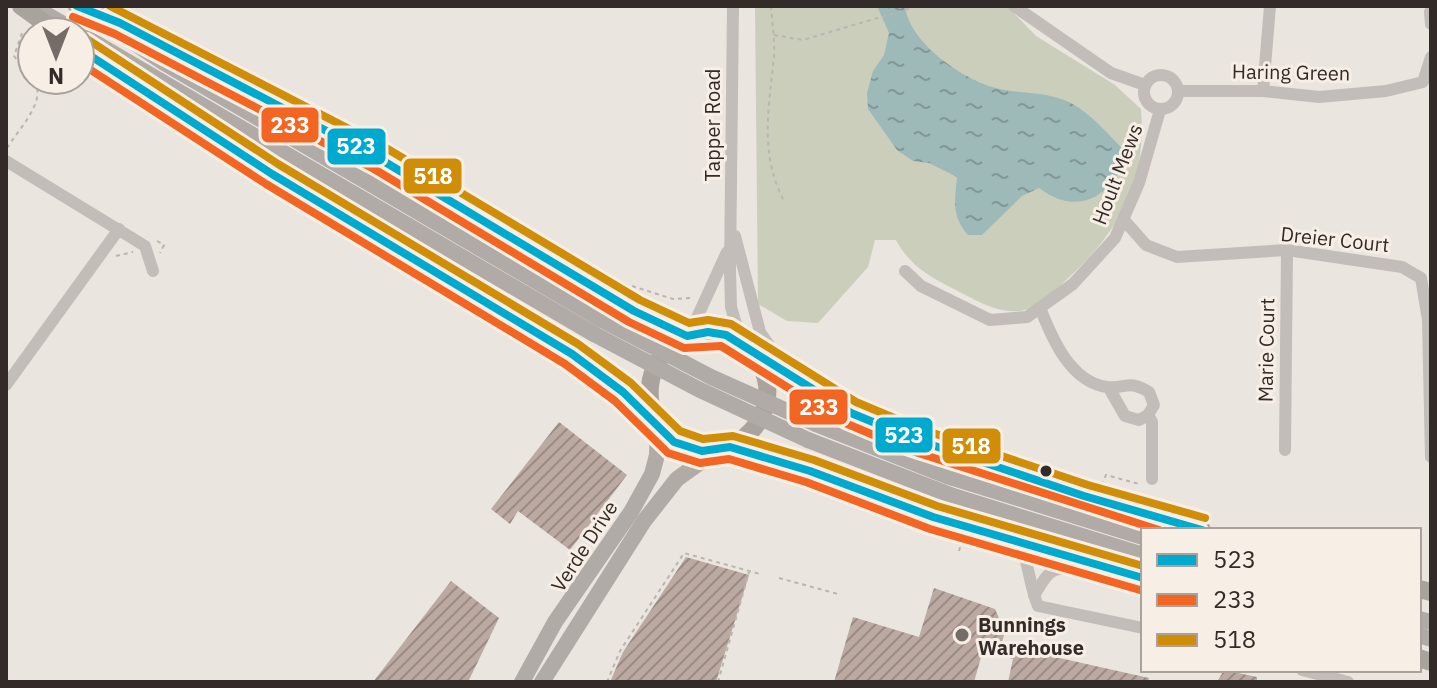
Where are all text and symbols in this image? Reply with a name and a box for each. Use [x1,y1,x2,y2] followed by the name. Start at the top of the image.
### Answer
[16,16,96,96] north arrow
[1232,57,1350,87] street label: Haring Green
[48,62,64,91] text: N
[699,69,726,181] street label: Tapper Road
[260,106,320,144] line badge: 233
[270,110,310,139] text: 233
[1085,120,1149,228] street label: Hoult Mews
[326,127,387,166] line badge: 523
[336,131,376,160] text: 523
[402,157,463,195] line badge: 518
[413,161,453,190] text: 518
[1279,220,1391,258] street label: Dreier Court
[1252,298,1280,402] street label: Marie Court
[788,388,849,426] line badge: 233
[799,392,839,421] text: 233
[874,416,934,454] line badge: 523
[884,420,924,449] text: 523
[941,427,1002,465] line badge: 518
[951,431,991,460] text: 518
[1038,463,1054,479] unlabelled marker
[544,495,624,597] street label: Verde Drive
[1141,528,1421,672] legend
[1213,543,1256,575] text: 523
[1213,583,1256,615] text: 233
[978,611,1084,661] place label: Bunnings Warehouse
[1213,623,1256,655] text: 518
[953,626,971,644] marker: Bunnings Warehouse

